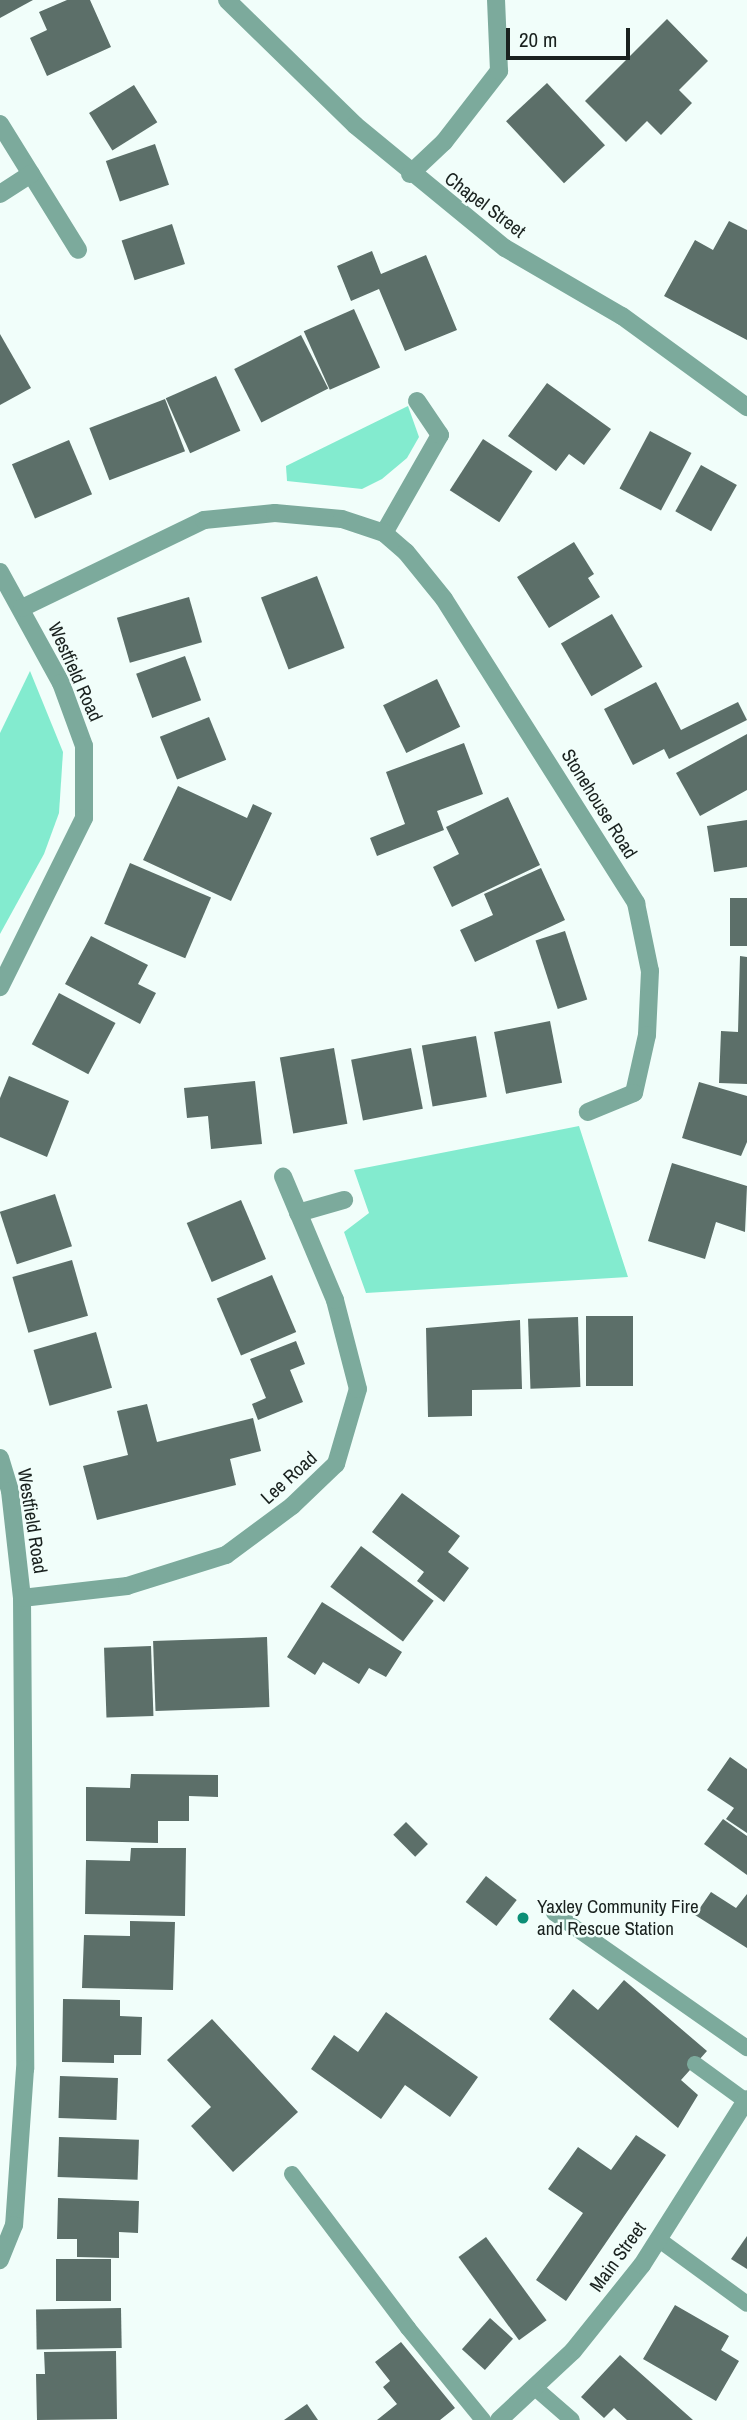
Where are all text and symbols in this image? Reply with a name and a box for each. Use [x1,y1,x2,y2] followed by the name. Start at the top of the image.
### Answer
[509,14,633,58] scale bar
[519,25,557,54] text: 20 m
[440,167,530,243] street label: Chapel Street
[43,619,107,725] street label: Westfield Road
[556,745,642,863] street label: Stonehouse Road
[256,1447,322,1509] street label: Lee Road
[12,1467,52,1575] street label: Westfield Road
[537,1896,699,1940] place label: Yaxley Community Fire and Rescue Station
[515,1910,531,1926] marker: Yaxley Community Fire and Rescue Station
[585,2218,651,2296] street label: Main Street

